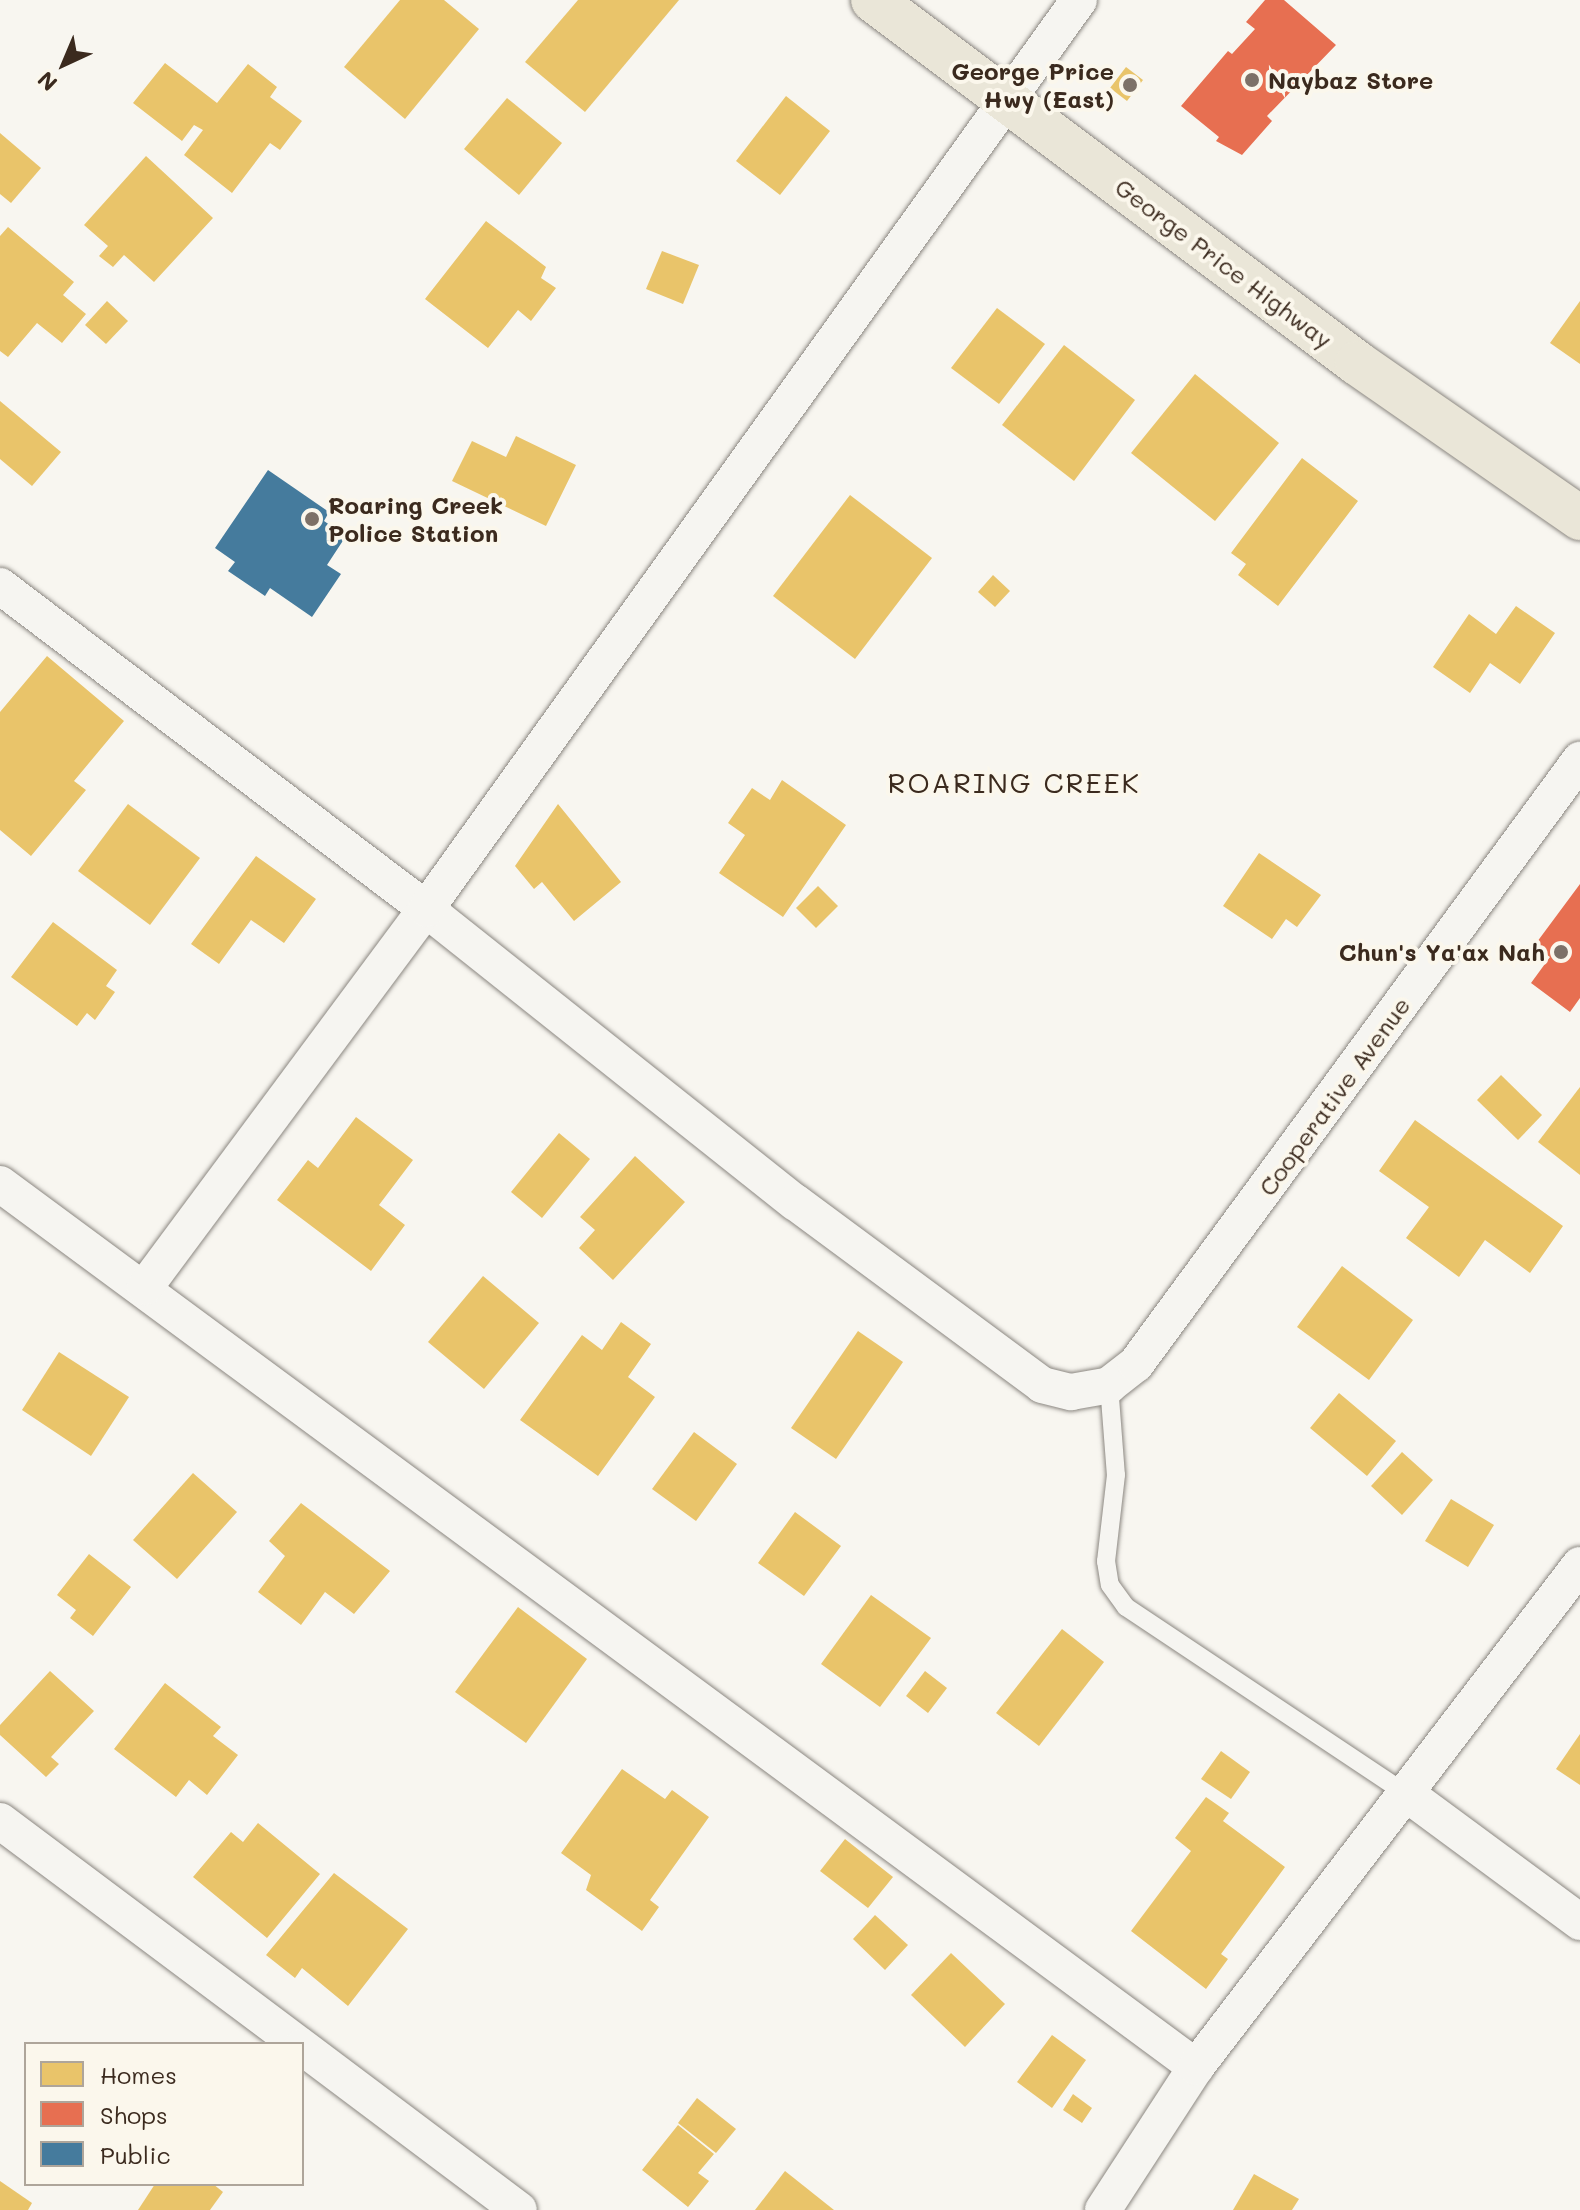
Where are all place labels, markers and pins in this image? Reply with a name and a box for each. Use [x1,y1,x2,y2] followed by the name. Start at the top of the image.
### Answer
[951,57,1114,113] place label: George Price Hwy (East)
[1268,66,1433,94] place label: Naybaz Store
[1243,71,1261,89] marker: Naybaz Store
[1121,76,1139,94] marker: George Price Hwy (East)
[328,491,503,547] place label: Roaring Creek Police Station
[303,510,321,528] marker: Roaring Creek Police Station
[1339,938,1545,966] place label: Chun's Ya'ax Nah
[1552,943,1570,961] marker: Chun's Ya'ax Nah

